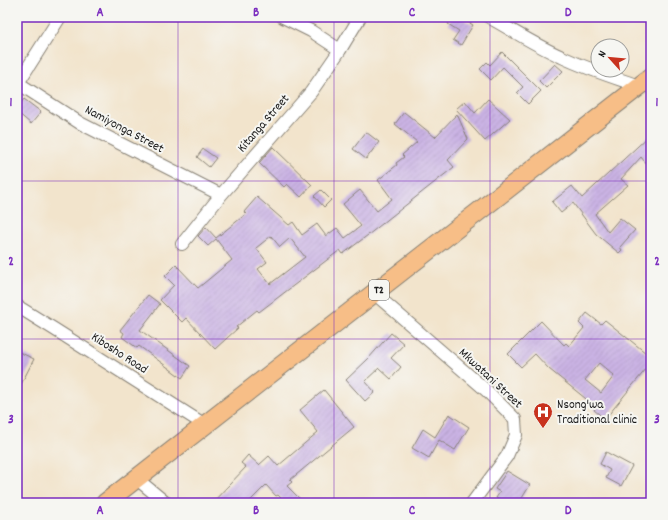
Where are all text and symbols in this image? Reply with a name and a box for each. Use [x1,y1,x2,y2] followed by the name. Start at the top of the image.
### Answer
[96,4,104,23] text: A
[253,4,259,23] text: B
[409,4,416,23] text: C
[565,4,572,23] text: D
[590,38,630,78] north arrow
[595,48,611,60] text: N
[233,91,295,157] street label: Kitanga Street
[10,94,13,113] text: 1
[656,94,659,113] text: 1
[81,101,167,159] street label: Namiyonga Street
[8,253,14,272] text: 2
[654,253,660,272] text: 2
[369,280,389,300] road number: T2
[87,329,151,379] street label: Kibosho Road
[454,344,526,414] street label: Mkwatani Street
[557,396,637,430] place label: Nsong'wa Traditional clinic
[532,401,554,429] hospital icon: Nsong'wa Traditional clinic
[8,411,14,430] text: 3
[654,411,660,430] text: 3
[96,502,104,520] text: A
[253,502,259,520] text: B
[409,502,416,520] text: C
[565,502,572,520] text: D

